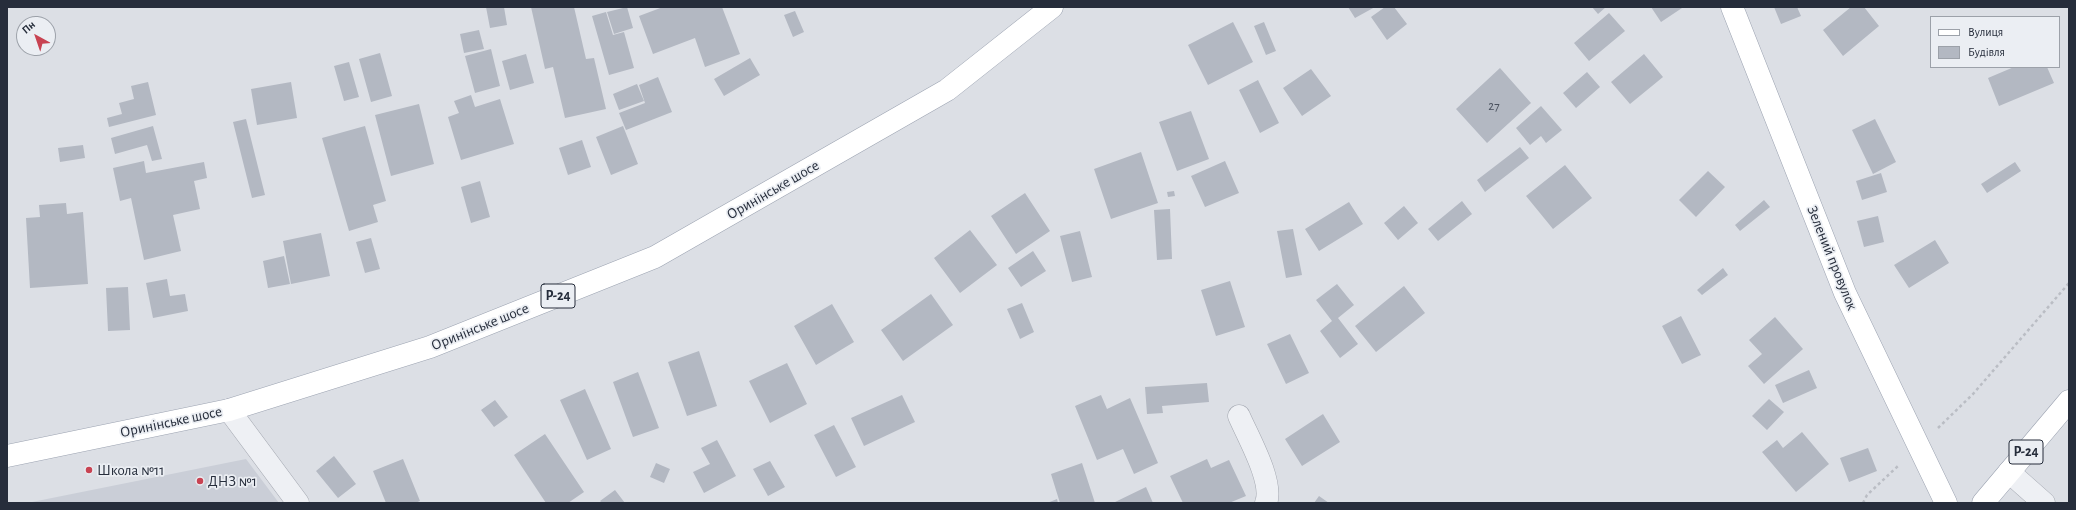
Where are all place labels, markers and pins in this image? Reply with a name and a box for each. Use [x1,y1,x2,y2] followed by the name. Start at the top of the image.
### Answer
[97,461,164,479] place label: Школа №11
[84,465,94,475] marker: Школа №11
[208,472,257,490] place label: ДНЗ №1
[195,476,205,486] marker: ДНЗ №1

